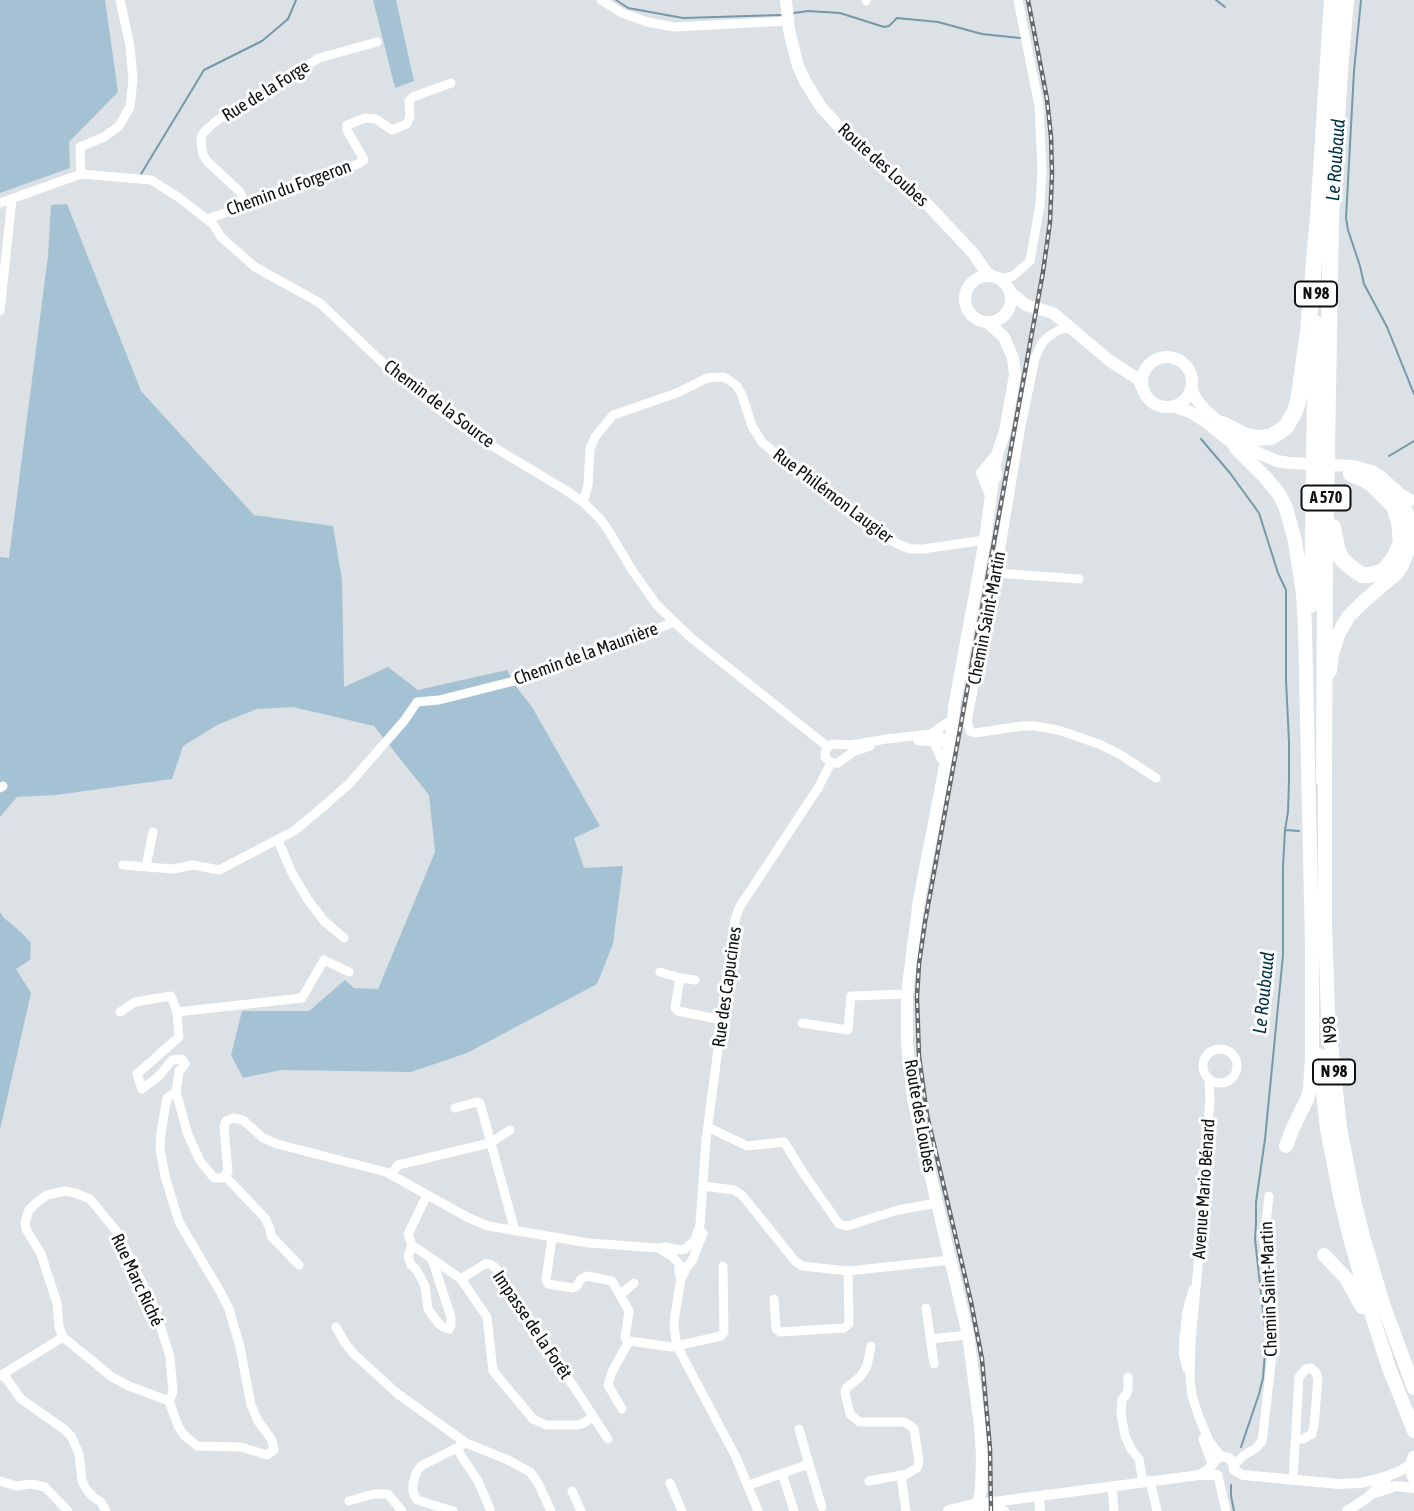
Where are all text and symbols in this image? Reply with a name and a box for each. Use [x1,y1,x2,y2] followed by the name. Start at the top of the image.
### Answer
[218,56,314,126] street label: Rue de la Forge
[1322,118,1350,202] water label: Le Roubaud
[833,119,933,211] street label: Route des Loubes
[224,155,354,221] street label: Chemin du Forgeron
[1295,282,1337,306] road number: N 98
[379,355,499,453] street label: Chemin de la Source
[769,444,897,548] street label: Rue Philémon Laugier
[1302,485,1350,510] road number: A 570
[963,549,1011,687] street label: Chemin Saint-Martin
[511,618,661,690] street label: Chemin de la Maunière
[708,925,746,1049] street label: Rue des Capucines
[1248,951,1280,1035] water label: Le Roubaud
[1318,1015,1342,1045] street label: N98
[899,1058,941,1174] street label: Route des Loubes
[1313,1060,1355,1084] road number: N 98
[1188,1118,1220,1260] street label: Avenue Mario Bénard
[1256,1221,1282,1357] street label: Chemin Saint-Martin
[106,1230,168,1330] street label: Rue Marc Riché
[488,1266,576,1384] street label: Impasse de la Forêt

